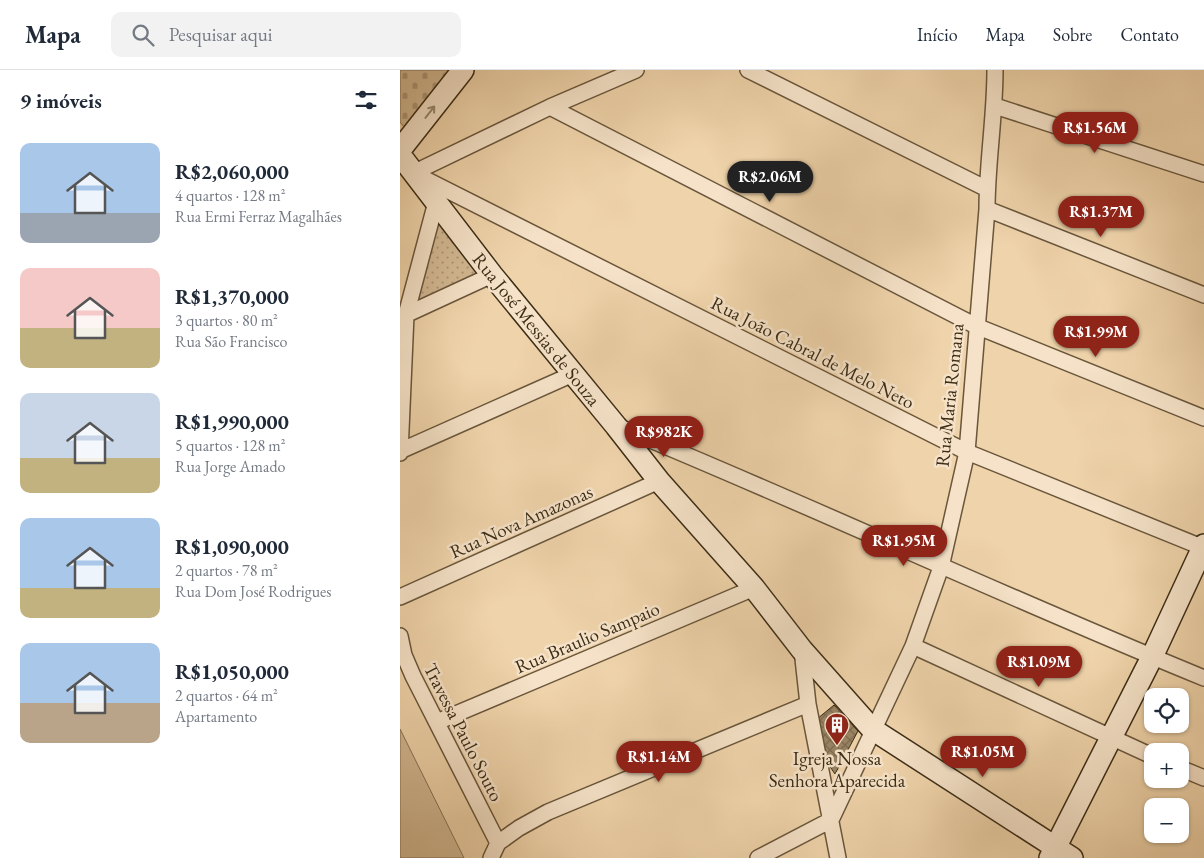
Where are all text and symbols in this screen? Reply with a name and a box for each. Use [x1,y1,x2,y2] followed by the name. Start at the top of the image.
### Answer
[111,12,461,57] search box
[25,19,81,50] text: Mapa
[129,21,157,49] icon: search
[169,22,272,47] text: Pesquisar aqui
[917,23,958,46] text: Início
[986,23,1025,46] text: Mapa
[1053,23,1092,46] text: Sobre
[1120,23,1179,46] text: Contato
[352,86,380,114] icon: filters
[20,87,102,114] text: 9 imóveis
[425,105,436,118] one-way arrow
[1049,112,1141,154] pin: R$1.56M
[1063,117,1127,138] text: R$1.56M
[175,158,289,185] text: R$2,060,000
[724,160,816,203] pin: R$2.06M
[60,163,120,223] icon: home
[738,166,802,187] text: R$2.06M
[175,185,286,206] text: 4 quartos · 128 m²
[1055,196,1147,238] pin: R$1.37M
[1069,201,1133,222] text: R$1.37M
[175,206,342,227] text: Rua Ermi Ferraz Magalhães
[467,247,607,412] street label: Rua José Messias de Souza
[175,283,289,310] text: R$1,370,000
[60,288,120,348] icon: home
[707,290,919,415] street label: Rua João Cabral de Melo Neto
[175,310,278,331] text: 3 quartos · 80 m²
[1050,316,1142,358] pin: R$1.99M
[930,321,970,468] street label: Rua Maria Romana
[1064,321,1128,342] text: R$1.99M
[175,331,287,352] text: Rua São Francisco
[175,408,289,435] text: R$1,990,000
[60,413,120,473] icon: home
[623,416,705,458] pin: R$982K
[635,421,693,442] text: R$982K
[175,435,286,456] text: 5 quartos · 128 m²
[175,456,285,477] text: Rua Jorge Amado
[446,479,597,564] street label: Rua Nova Amazonas
[858,524,950,567] pin: R$1.95M
[872,530,936,551] text: R$1.95M
[175,533,289,560] text: R$1,090,000
[60,538,120,598] icon: home
[175,560,278,581] text: 2 quartos · 78 m²
[175,581,332,602] text: Rua Dom José Rodrigues
[511,596,663,679] street label: Rua Braulio Sampaio
[993,646,1085,688] pin: R$1.09M
[1007,651,1071,672] text: R$1.09M
[175,658,289,685] text: R$1,050,000
[418,659,509,806] street label: Travessa Paulo Souto
[60,663,120,723] icon: home
[175,685,278,706] text: 2 quartos · 64 m²
[1144,688,1189,843] map controls
[1144,688,1189,733] button: locate
[175,706,257,727] text: Apartamento
[824,712,850,746] building icon: Igreja Nossa Senhora Aparecida
[937,736,1029,778] pin: R$1.05M
[613,740,705,783] pin: R$1.14M
[951,741,1015,762] text: R$1.05M
[1144,743,1189,788] button: +
[627,746,691,767] text: R$1.14M
[769,746,906,793] place label: Igreja Nossa Senhora Aparecida
[1144,798,1189,843] button: −

